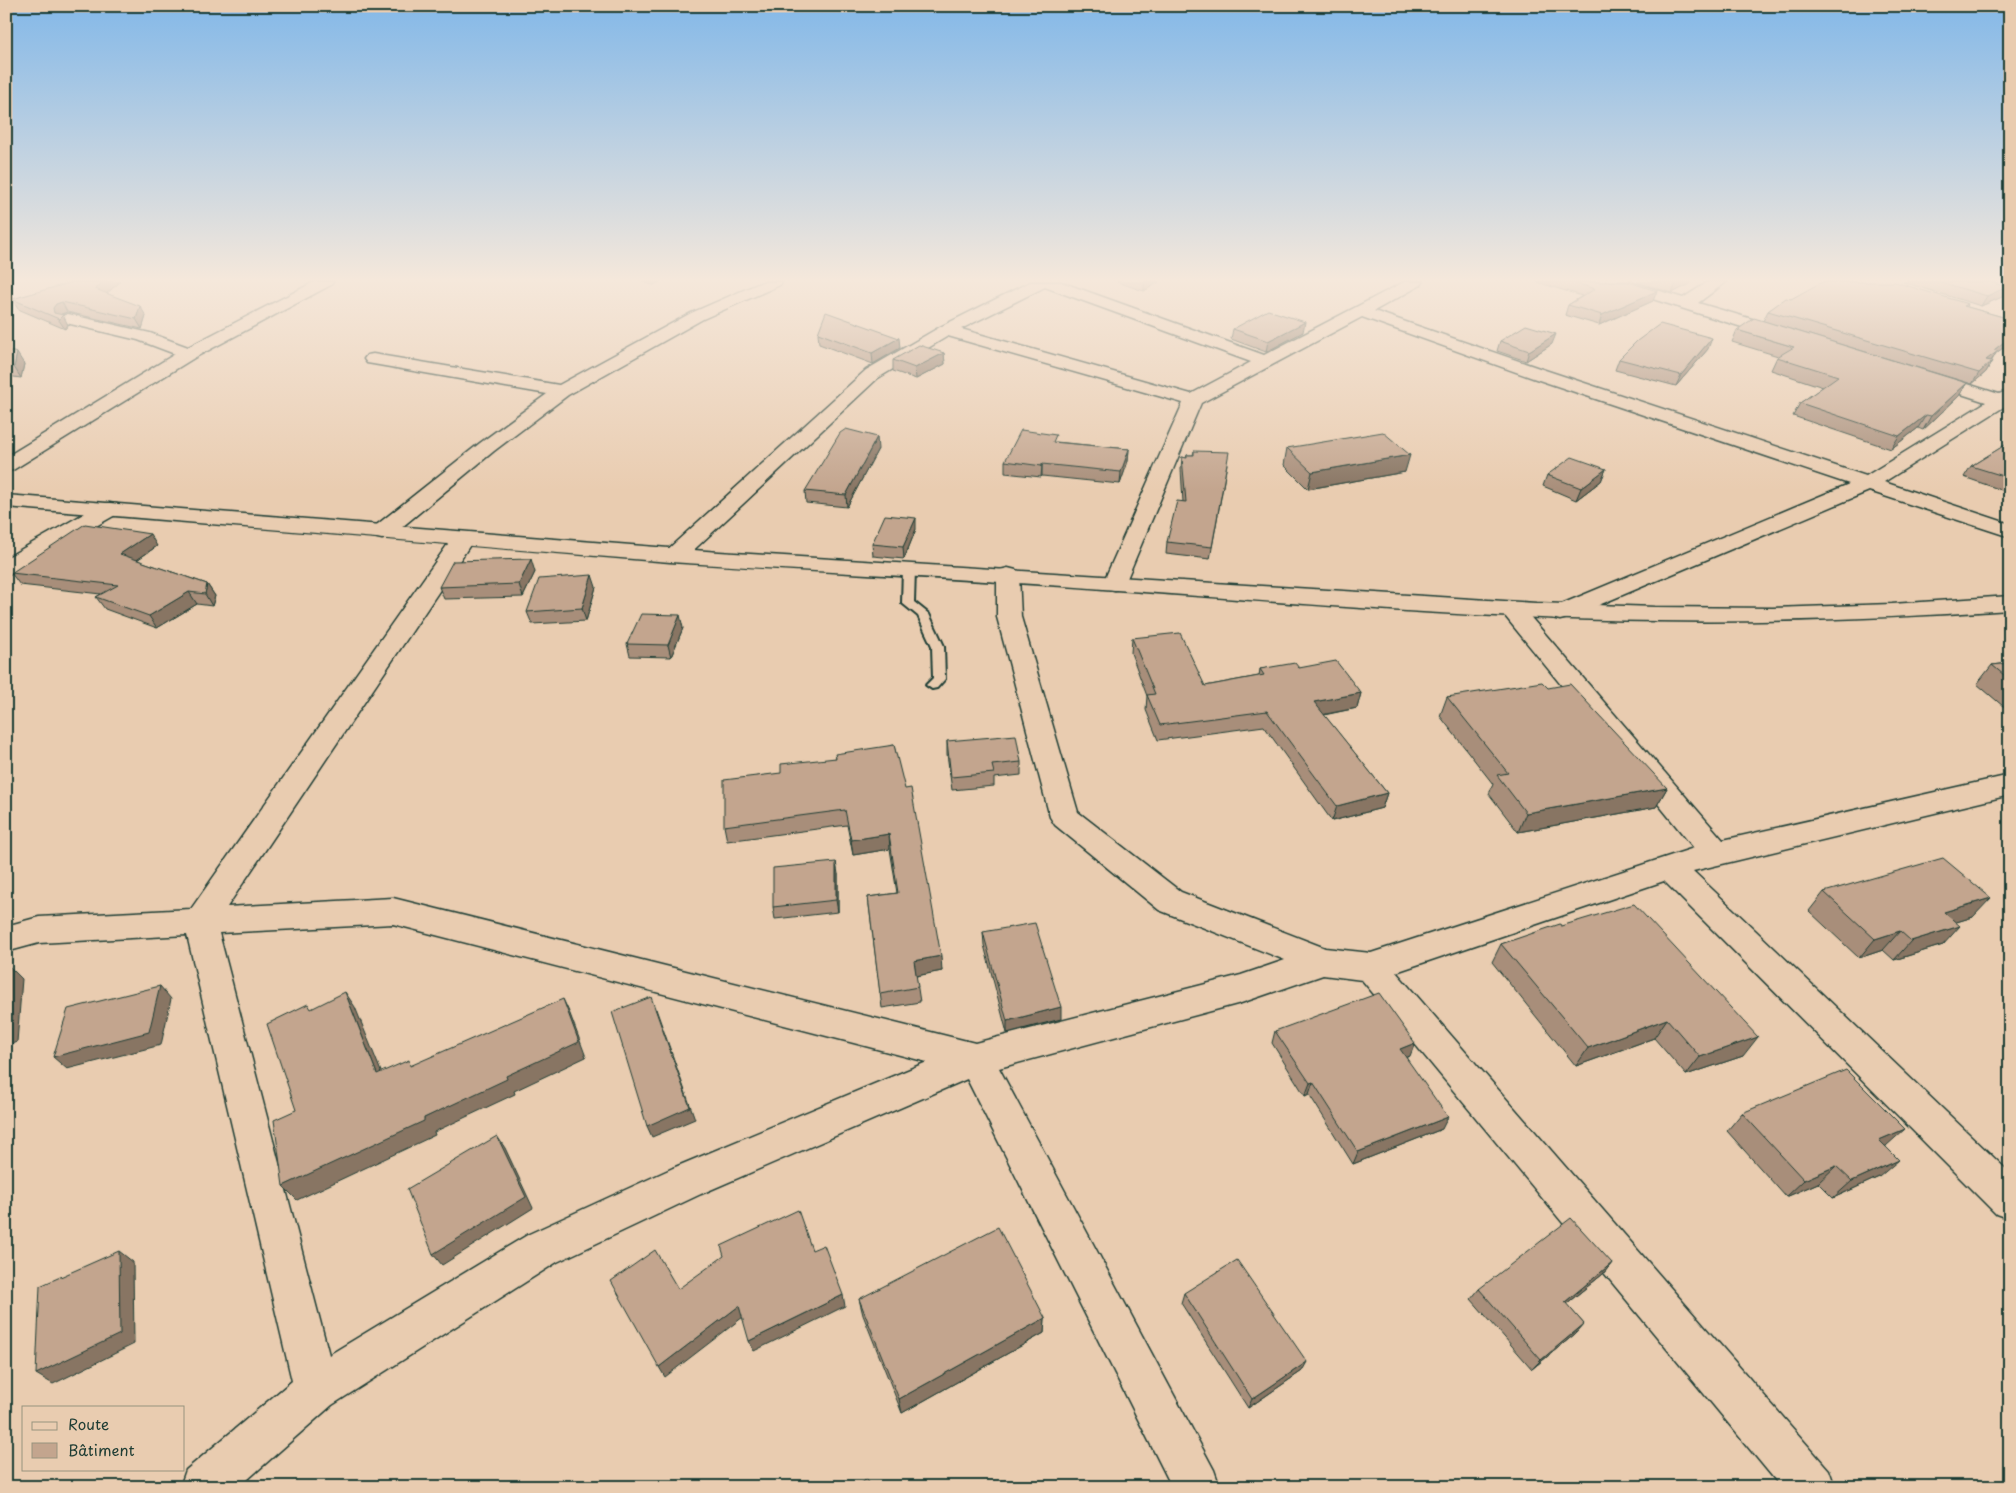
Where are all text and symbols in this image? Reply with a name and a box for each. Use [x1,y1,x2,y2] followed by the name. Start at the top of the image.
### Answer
[22,1406,185,1470] legend
[68,1412,109,1435] text: Route
[68,1438,135,1461] text: Bâtiment

